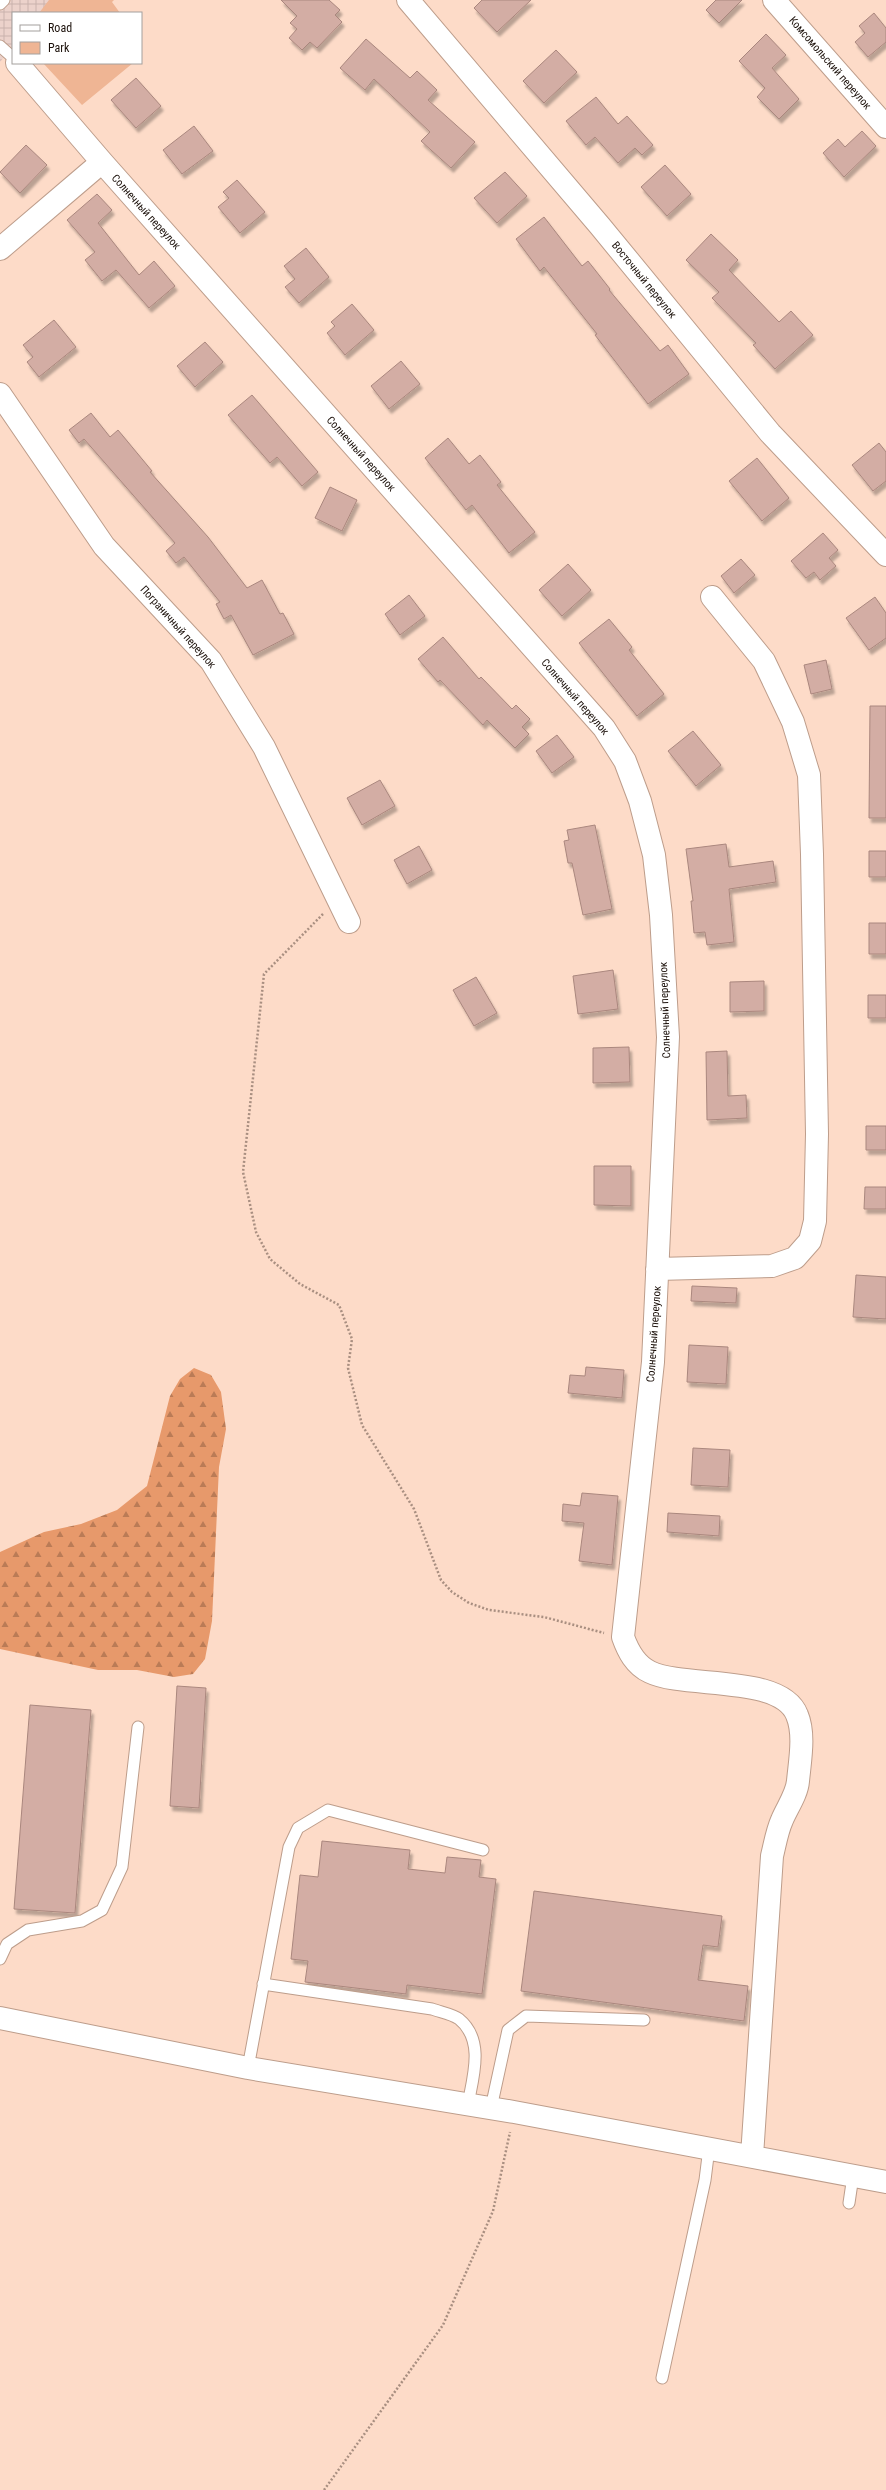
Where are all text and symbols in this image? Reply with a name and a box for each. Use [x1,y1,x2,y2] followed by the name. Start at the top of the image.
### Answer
[12,12,142,64] legend
[786,14,874,113] street label: Комсомольский переулок
[48,21,72,35] text: Road
[48,41,70,55] text: Park
[109,172,184,253] street label: Солнечный переулок
[609,239,679,322] street label: Восточный переулок
[324,414,399,495] street label: Солнечный переулок
[137,583,219,672] street label: Пограничный переулок
[538,656,612,738] street label: Солнечный переулок
[657,961,673,1058] street label: Солнечный переулок
[644,1285,664,1383] street label: Солнечный переулок

